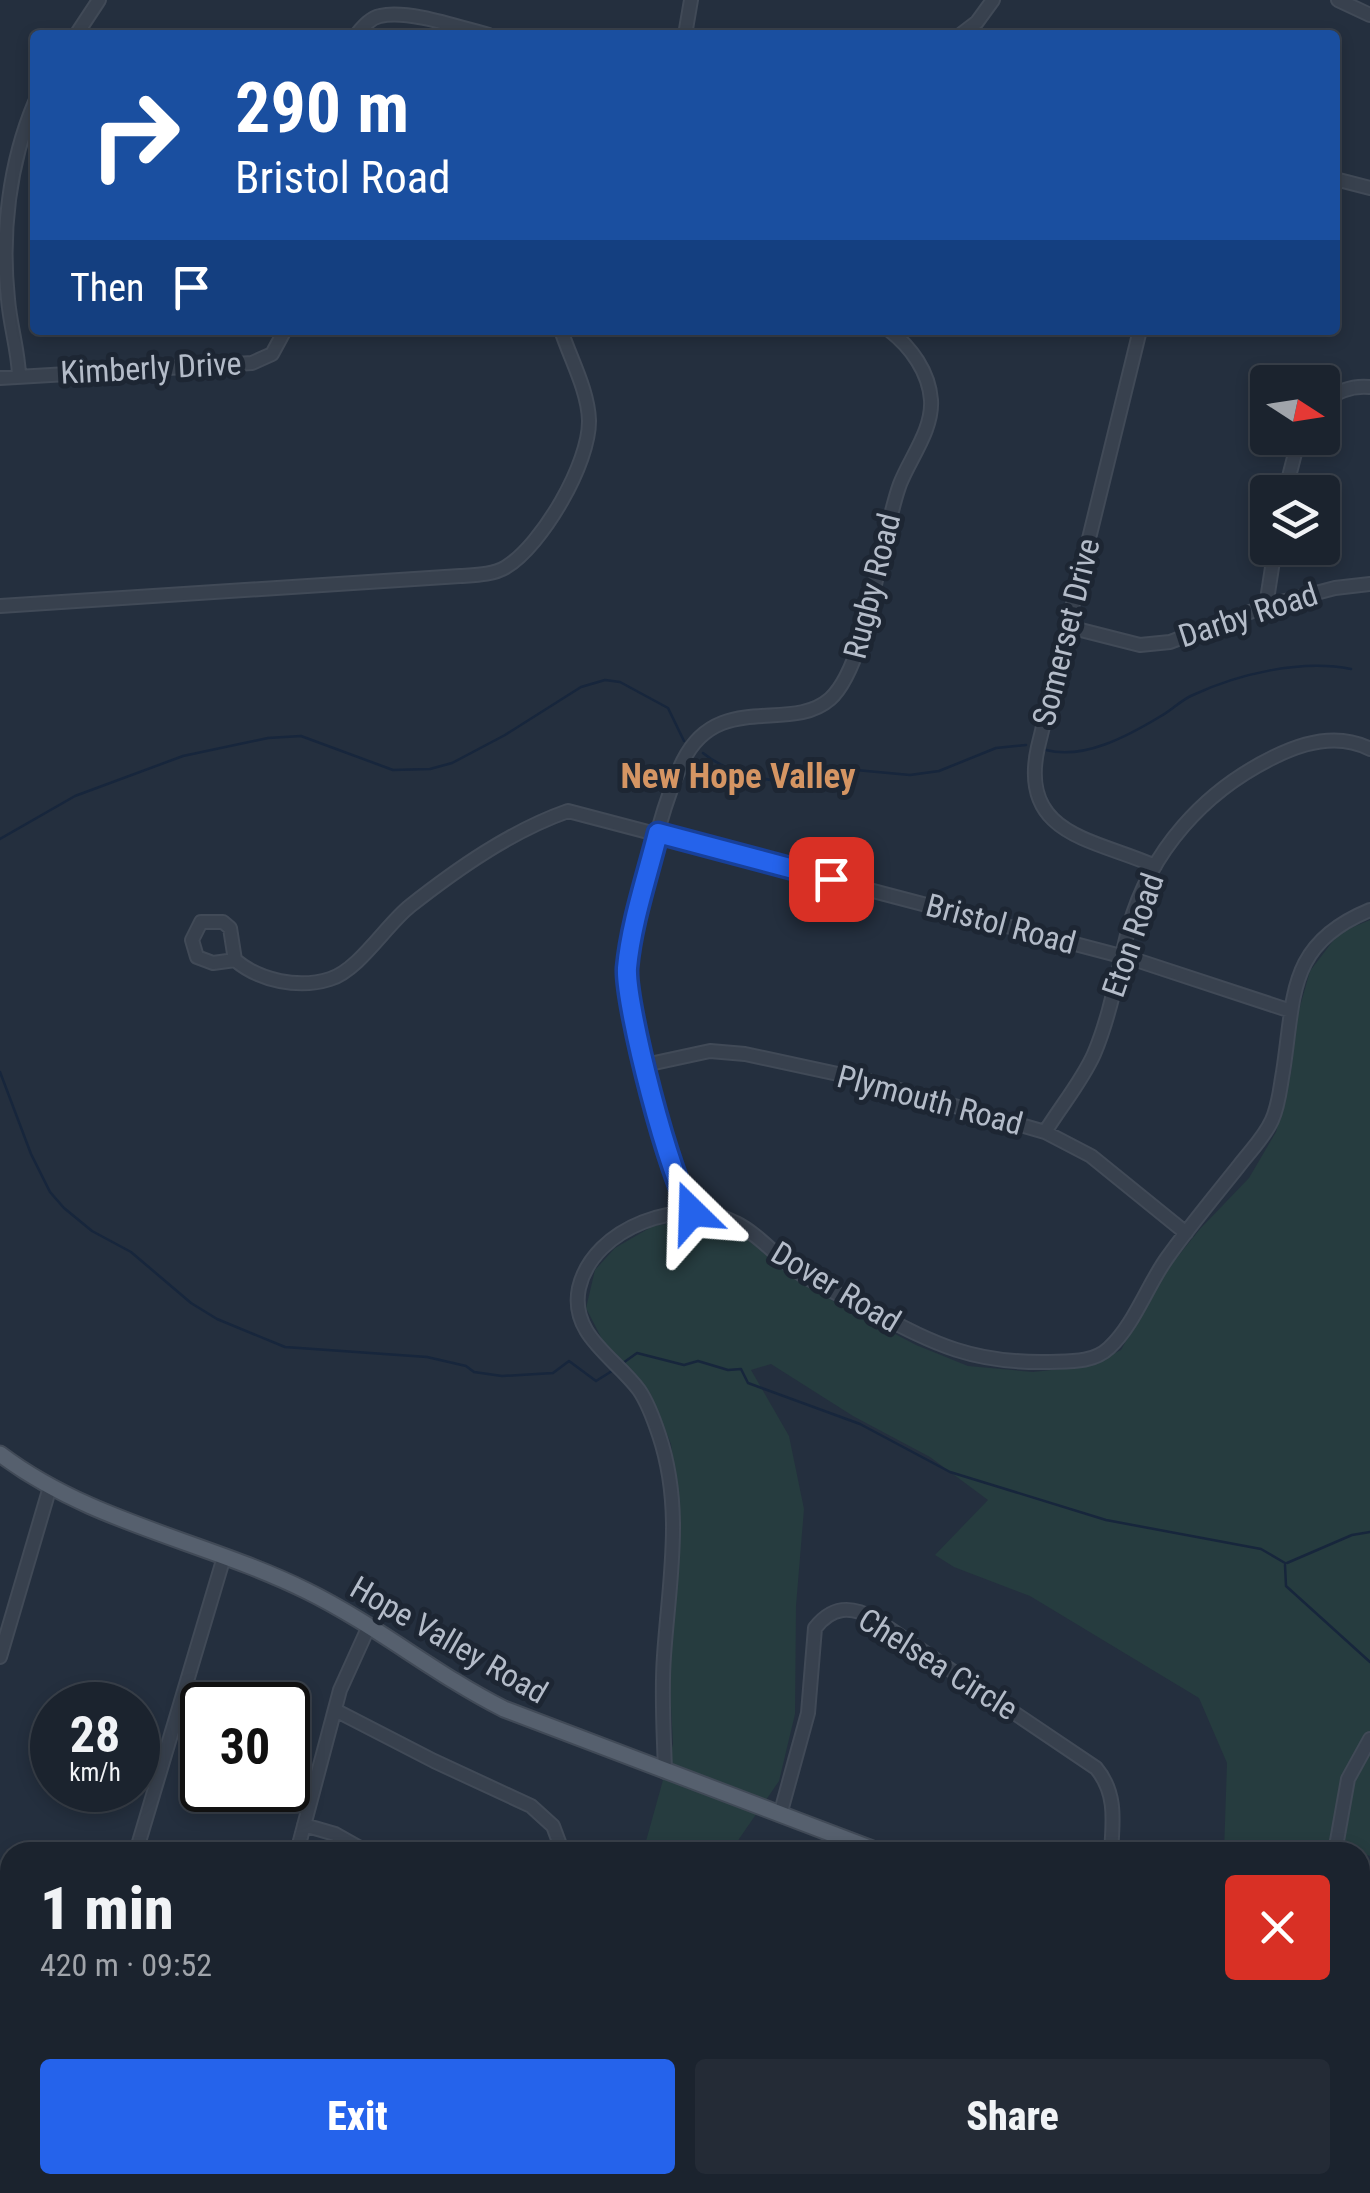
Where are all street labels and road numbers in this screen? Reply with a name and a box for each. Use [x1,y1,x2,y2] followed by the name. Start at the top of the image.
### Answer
[59,344,243,392] street label: Kimberly Drive
[836,509,908,663] street label: Rugby Road
[1024,534,1108,730] street label: Somerset Drive
[1174,575,1322,655] street label: Darby Road
[1094,868,1172,1002] street label: Eton Road
[922,886,1080,962] street label: Bristol Road
[833,1057,1027,1143] street label: Plymouth Road
[765,1234,907,1340] street label: Dover Road
[344,1568,554,1712] street label: Hope Valley Road
[851,1600,1025,1728] street label: Chelsea Circle

